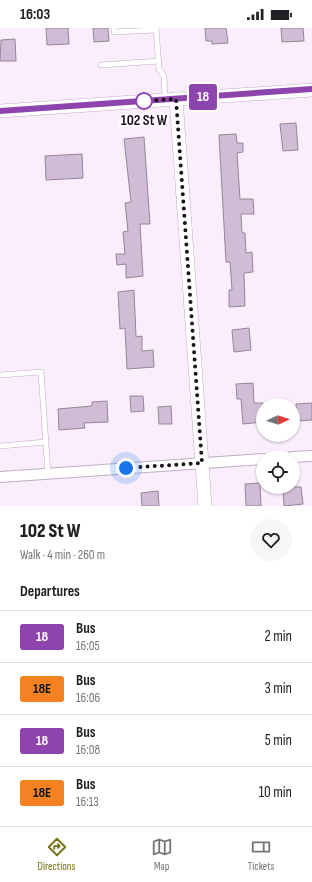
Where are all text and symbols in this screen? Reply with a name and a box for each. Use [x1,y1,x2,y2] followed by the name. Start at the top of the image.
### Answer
[20,5,50,24] text: 16:03
[185,84,221,110] line badge: 18
[197,88,209,105] text: 18
[135,92,153,110] marker: 102 St W
[121,111,168,130] place label: 102 St W
[256,398,300,442] north arrow
[256,398,300,494] map controls
[256,450,300,494] button: locate
[116,458,136,478] your location
[250,519,292,561] button: heart
[20,520,80,543] text: 102 St W
[20,547,105,563] text: Walk · 4 min · 260 m
[20,582,80,601] text: Departures
[76,619,95,638] text: Bus
[265,627,292,646] text: 2 min
[36,628,48,645] text: 18
[76,638,100,654] text: 16:05
[76,671,95,690] text: Bus
[264,679,292,698] text: 3 min
[33,680,51,697] text: 18E
[76,690,100,706] text: 16:06
[76,723,95,742] text: Bus
[265,731,292,750] text: 5 min
[36,732,48,749] text: 18
[76,742,100,758] text: 16:08
[76,775,95,794] text: Bus
[259,783,292,802] text: 10 min
[33,784,51,801] text: 18E
[76,794,99,810] text: 16:13
[38,836,75,873] tab: Directions
[151,836,173,873] tab: Map
[248,836,274,873] tab: Tickets

